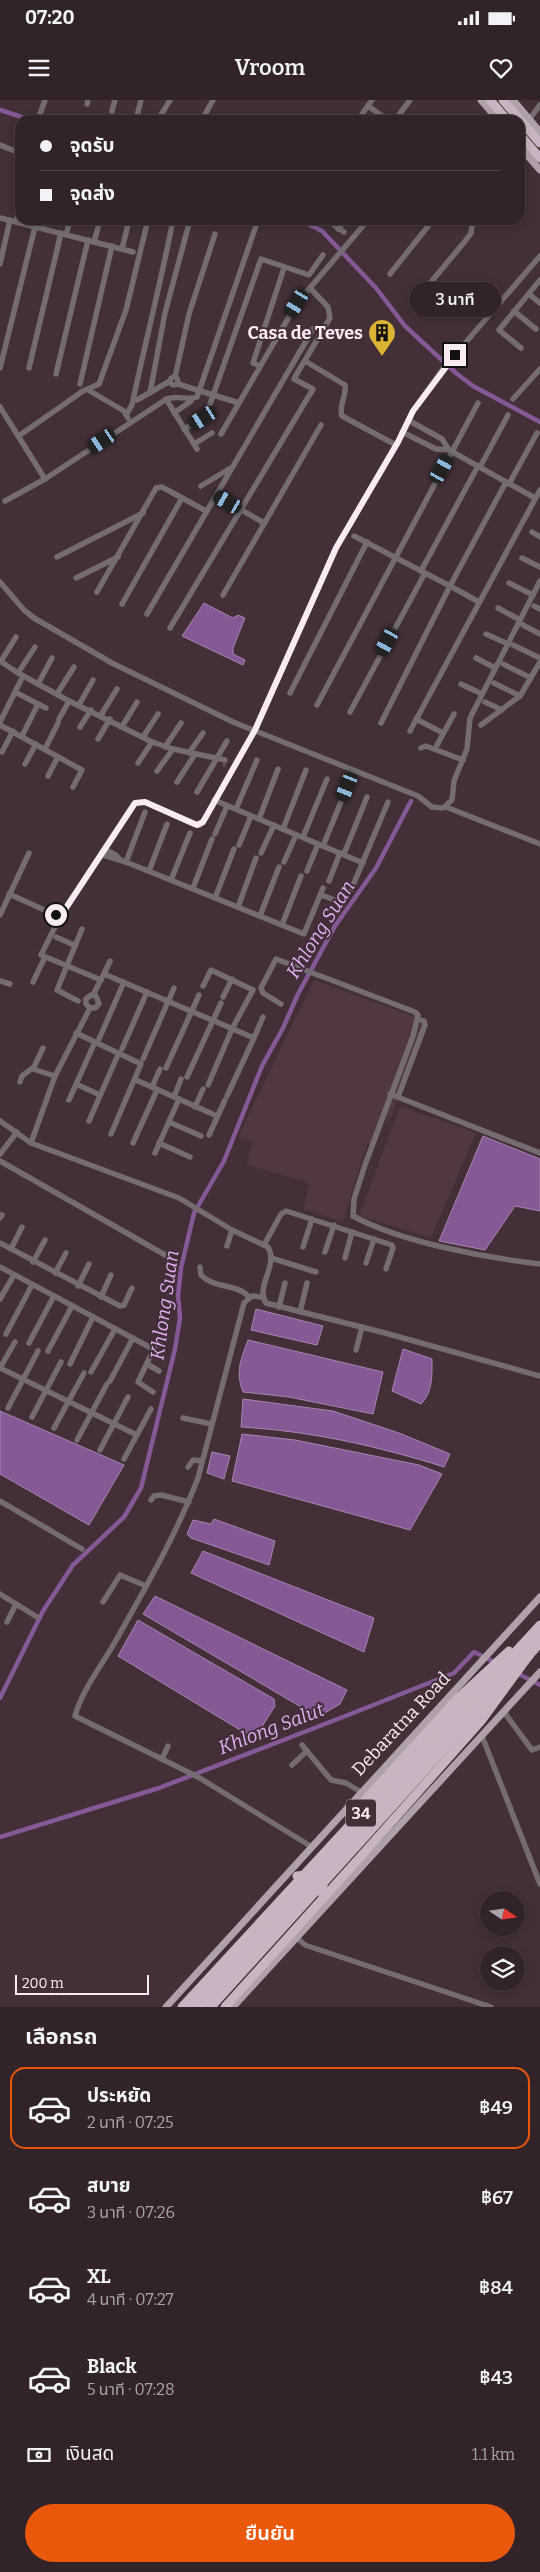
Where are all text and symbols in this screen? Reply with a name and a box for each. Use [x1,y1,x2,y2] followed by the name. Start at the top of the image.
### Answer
[25,6,74,29] text: 07:20
[25,54,53,82] icon: menu
[235,54,305,81] text: Vroom
[487,54,515,82] icon: heart
[70,134,115,157] text: จุดรับ
[70,182,115,205] text: จุดส่ง
[409,282,501,318] callout: 3 นาที
[282,286,311,320] car
[435,290,475,309] text: 3 นาที
[367,318,397,357] building icon: Casa de Teves
[247,322,363,344] place label: Casa de Teves
[444,344,466,366] route end
[186,404,219,432] car
[85,426,118,456] car
[428,452,455,486] car
[211,488,244,516] car
[373,625,400,659] car
[334,770,359,804] car
[281,876,360,982] water label: Khlong Suan
[45,904,67,926] route start
[145,1249,184,1362] water label: Khlong Suan
[347,1667,455,1780] street label: Debaratna Road
[215,1698,327,1759] water label: Khlong Salut
[346,1800,376,1826] road number: 34
[480,1891,525,1936] north arrow
[480,1891,525,1991] map controls
[480,1946,525,1991] button: layers
[15,1972,149,1995] scale bar
[22,1975,64,1992] text: 200 m
[25,2023,98,2050] text: เลือกรถ
[87,2084,151,2107] text: ประหยัด
[27,2086,72,2131] icon: car
[479,2096,513,2119] text: ฿49
[87,2113,174,2132] text: 2 นาที · 07:25
[87,2174,131,2197] text: สบาย
[27,2176,72,2221] icon: car
[481,2186,513,2209] text: ฿67
[87,2203,175,2222] text: 3 นาที · 07:26
[87,2265,111,2288] text: XL
[27,2266,72,2311] icon: car
[479,2276,513,2299] text: ฿84
[87,2290,174,2309] text: 4 นาที · 07:27
[87,2355,137,2378] text: Black
[27,2356,72,2401] icon: car
[480,2366,513,2389] text: ฿43
[87,2380,175,2399] text: 5 นาที · 07:28
[25,2441,53,2469] icon: cash
[65,2442,114,2465] text: เงินสด
[472,2445,515,2464] text: 1.1 km
[25,2504,515,2562] button: ยืนยัน

